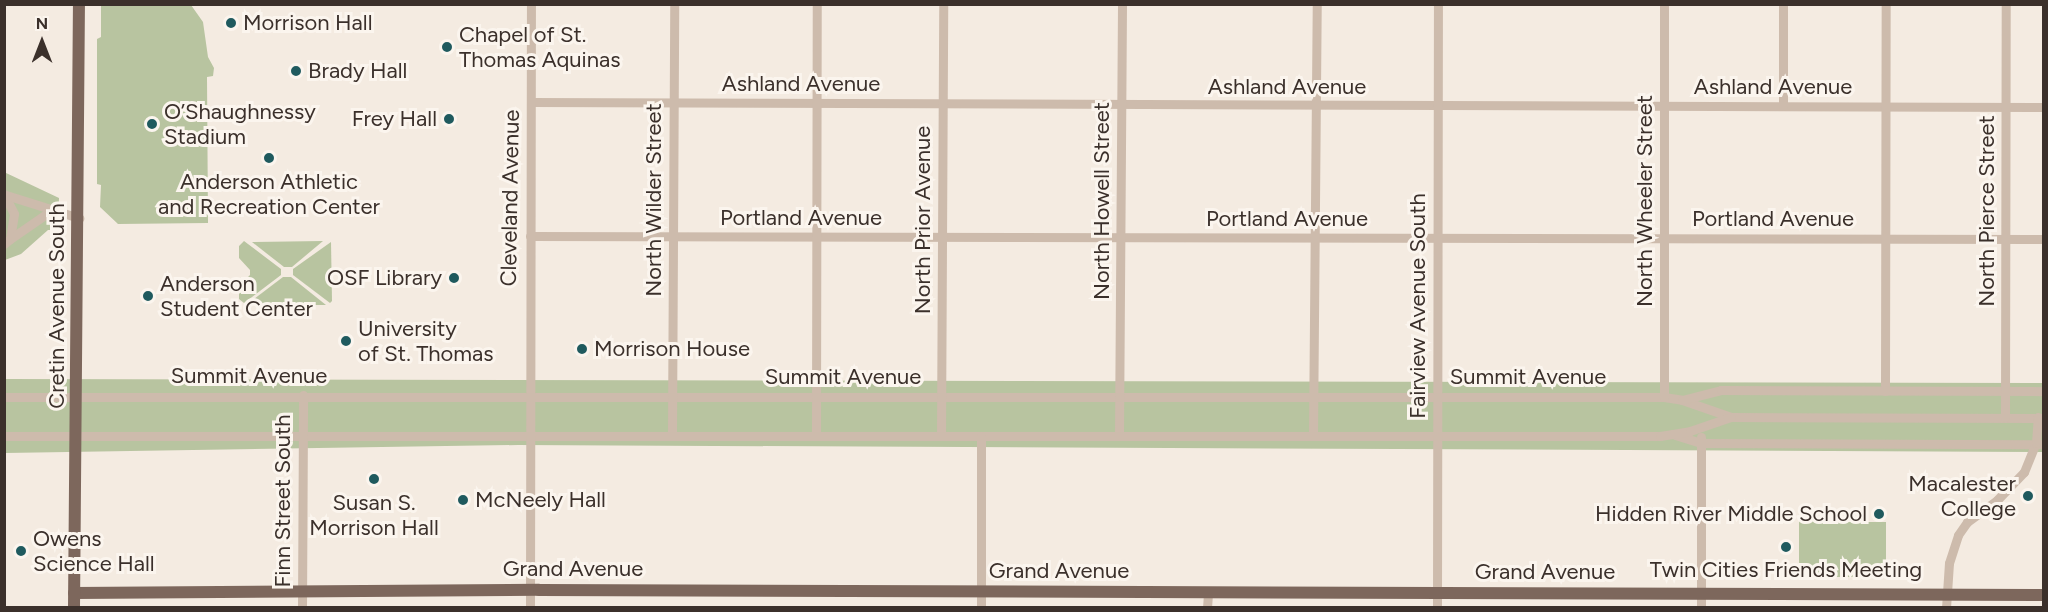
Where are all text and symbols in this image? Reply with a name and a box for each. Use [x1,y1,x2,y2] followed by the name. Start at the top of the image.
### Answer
[243,10,372,36] place label: Morrison Hall
[12,12,72,72] north arrow
[36,14,48,33] text: N
[224,16,238,30] marker: Morrison Hall
[459,21,620,72] place label: Chapel of St. Thomas Aquinas
[440,40,454,54] marker: Chapel of St. Thomas Aquinas
[308,58,407,84] place label: Brady Hall
[289,64,303,78] marker: Brady Hall
[722,71,880,97] street label: Ashland Avenue
[1208,74,1366,100] street label: Ashland Avenue
[1694,74,1852,100] street label: Ashland Avenue
[1632,95,1658,307] street label: North Wheeler Street
[164,98,316,150] place label: O’Shaughnessy Stadium
[1089,102,1115,300] street label: North Howell Street
[641,103,667,297] street label: North Wilder Street
[352,106,437,132] place label: Frey Hall
[495,109,525,287] street label: Cleveland Avenue
[442,112,456,126] marker: Frey Hall
[1974,115,2000,307] street label: North Pierce Street
[145,117,159,131] marker: O’Shaughnessy Stadium
[910,126,936,314] street label: North Prior Avenue
[262,151,276,165] marker: Anderson Athletic and Recreation Center
[158,168,380,220] place label: Anderson Athletic and Recreation Center
[1405,193,1431,419] street label: Fairview Avenue South
[44,203,70,409] street label: Cretin Avenue South
[720,205,882,231] street label: Portland Avenue
[1206,206,1368,232] street label: Portland Avenue
[1692,206,1854,232] street label: Portland Avenue
[327,265,442,291] place label: OSF Library
[160,270,313,322] place label: Anderson Student Center
[447,271,461,285] marker: OSF Library
[141,289,155,303] marker: Anderson Student Center
[358,315,494,366] place label: University of St. Thomas
[339,334,353,348] marker: University of St. Thomas
[594,336,750,362] place label: Morrison House
[575,342,589,356] marker: Morrison House
[171,363,327,389] street label: Summit Avenue
[765,364,921,390] street label: Summit Avenue
[1450,364,1606,390] street label: Summit Avenue
[270,414,296,588] street label: Finn Street South
[1908,470,2016,522] place label: Macalester College
[367,472,381,486] marker: Susan S. Morrison Hall
[475,487,606,513] place label: McNeely Hall
[309,489,439,540] place label: Susan S. Morrison Hall
[2021,489,2035,503] marker: Macalester College
[456,493,470,507] marker: McNeely Hall
[1595,501,1867,527] place label: Hidden River Middle School
[1872,507,1886,521] marker: Hidden River Middle School
[33,525,155,576] place label: Owens Science Hall
[1779,540,1793,554] marker: Twin Cities Friends Meeting
[14,544,28,558] marker: Owens Science Hall
[503,556,643,582] street label: Grand Avenue
[1650,557,1922,583] place label: Twin Cities Friends Meeting
[989,558,1129,584] street label: Grand Avenue
[1475,559,1615,585] street label: Grand Avenue

